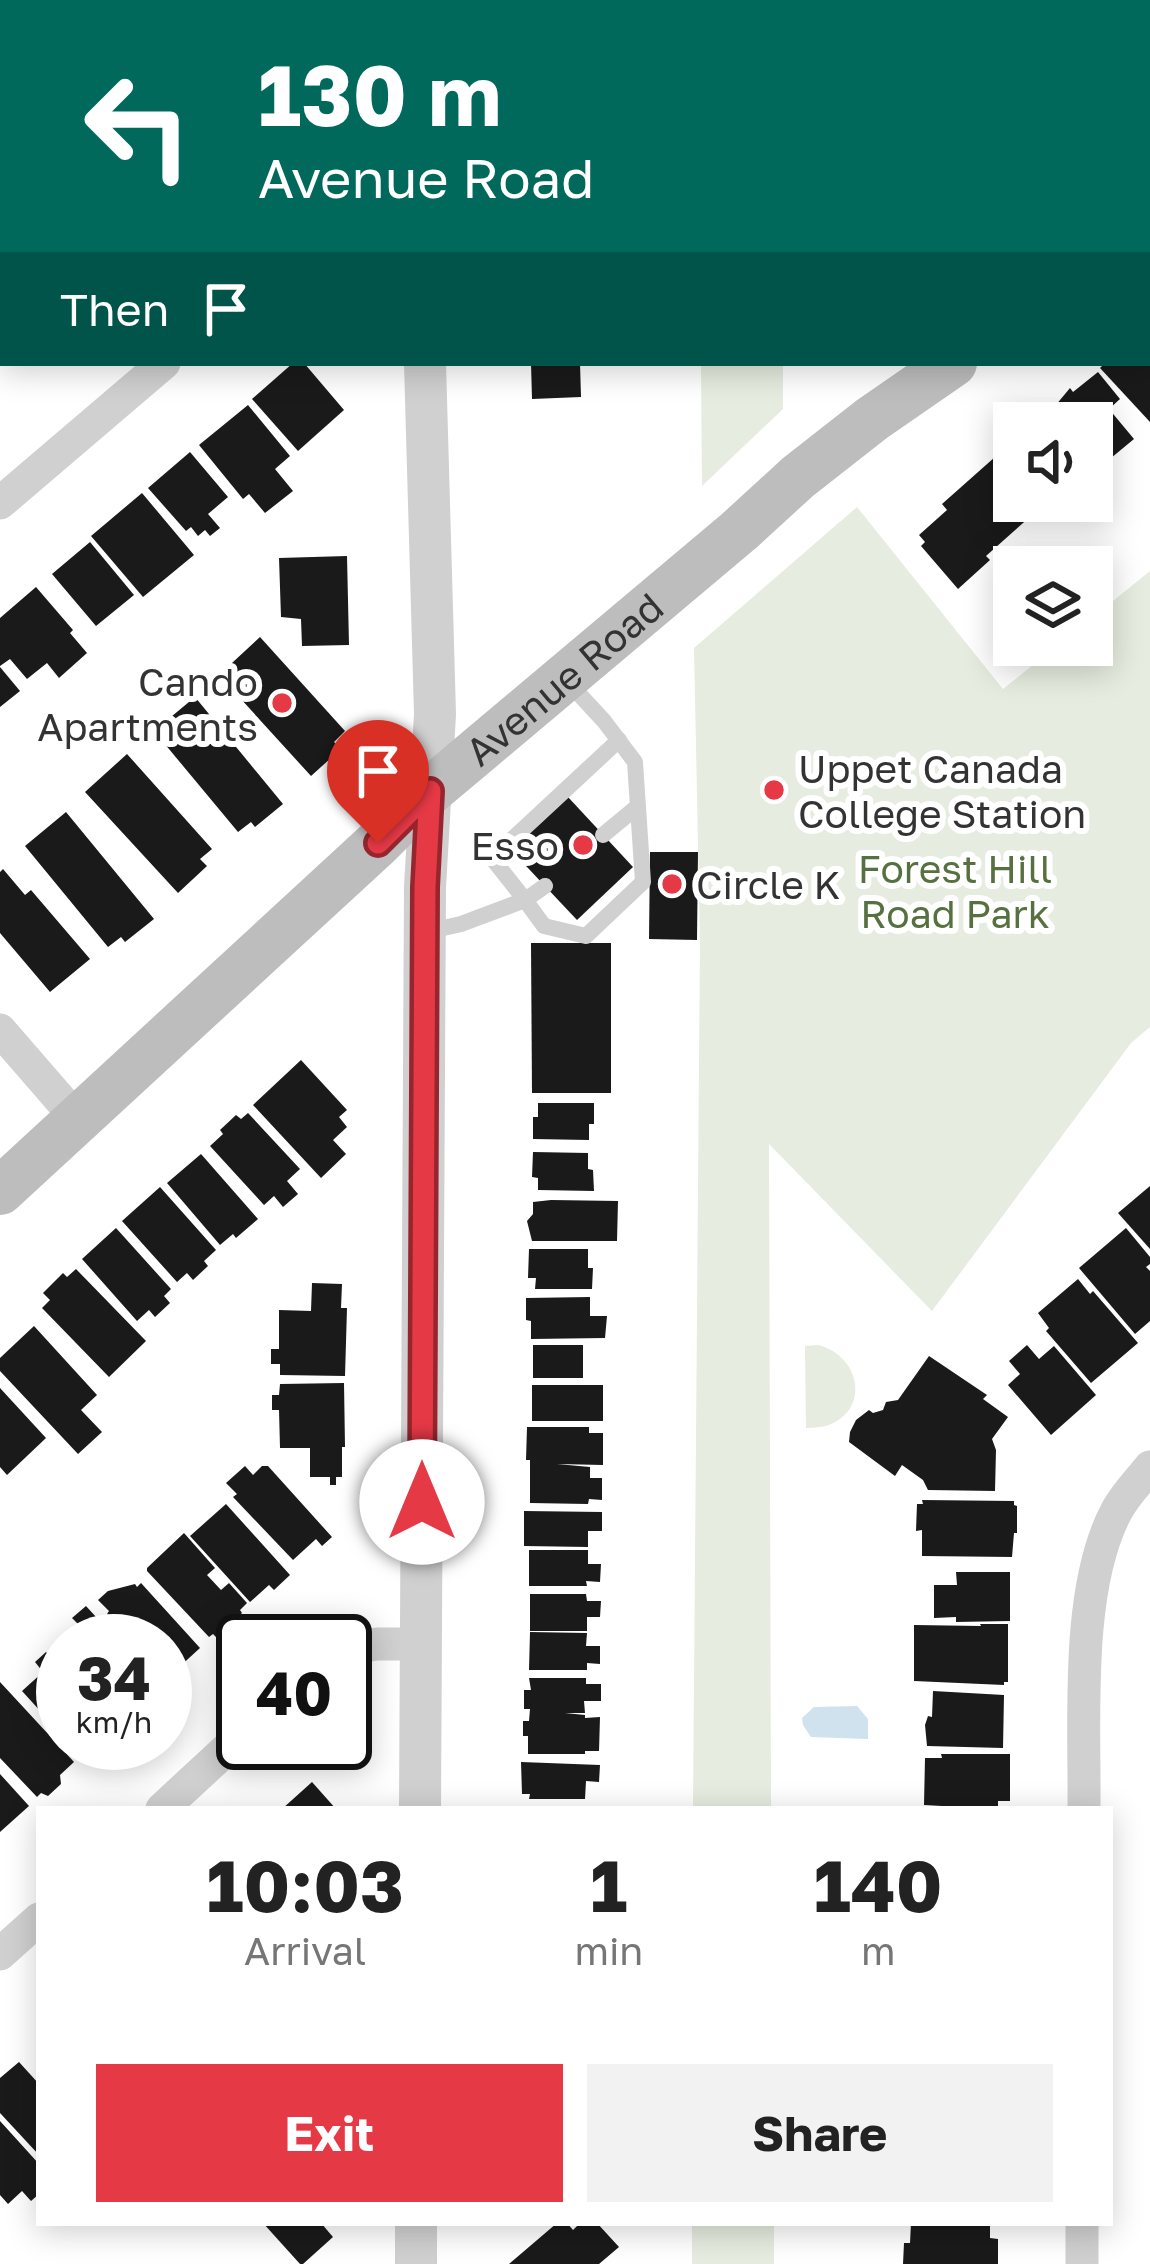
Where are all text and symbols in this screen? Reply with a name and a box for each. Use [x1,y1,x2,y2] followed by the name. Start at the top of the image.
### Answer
[258,44,502,144] text: 130 m
[60,48,216,204] icon: left
[258,145,594,210] text: Avenue Road
[193,276,259,342] icon: arrive
[60,282,169,336] text: Then
[993,402,1113,666] map controls
[993,402,1113,522] button: sound
[993,546,1113,666] button: layers
[456,582,672,775] street label: Avenue Road
[37,658,258,750] place label: Cando Apartments
[269,690,295,716] marker: Cando Apartments
[327,720,429,843] pin
[345,738,411,804] icon: arrive
[798,745,1086,837] place label: Uppet Canada College Station
[761,777,787,803] marker: Uppet Canada College Station
[470,822,559,869] place label: Esso
[570,832,596,858] marker: Esso
[858,845,1052,937] park label: Forest Hill Road Park
[696,861,840,908] place label: Circle K
[659,871,685,897] marker: Circle K
[359,1439,485,1565] position arrow
[216,1614,372,1770] speed limit sign: 40
[77,1641,151,1713] text: 34
[76,1704,152,1740] text: km/h
[206,1841,404,1928] text: 10:03
[590,1841,627,1928] text: 1
[814,1841,943,1928] text: 140
[244,1927,366,1974] text: Arrival
[574,1927,643,1974] text: min
[861,1927,895,1974] text: m
[96,2064,563,2202] button: Exit
[587,2064,1053,2202] button: Share

